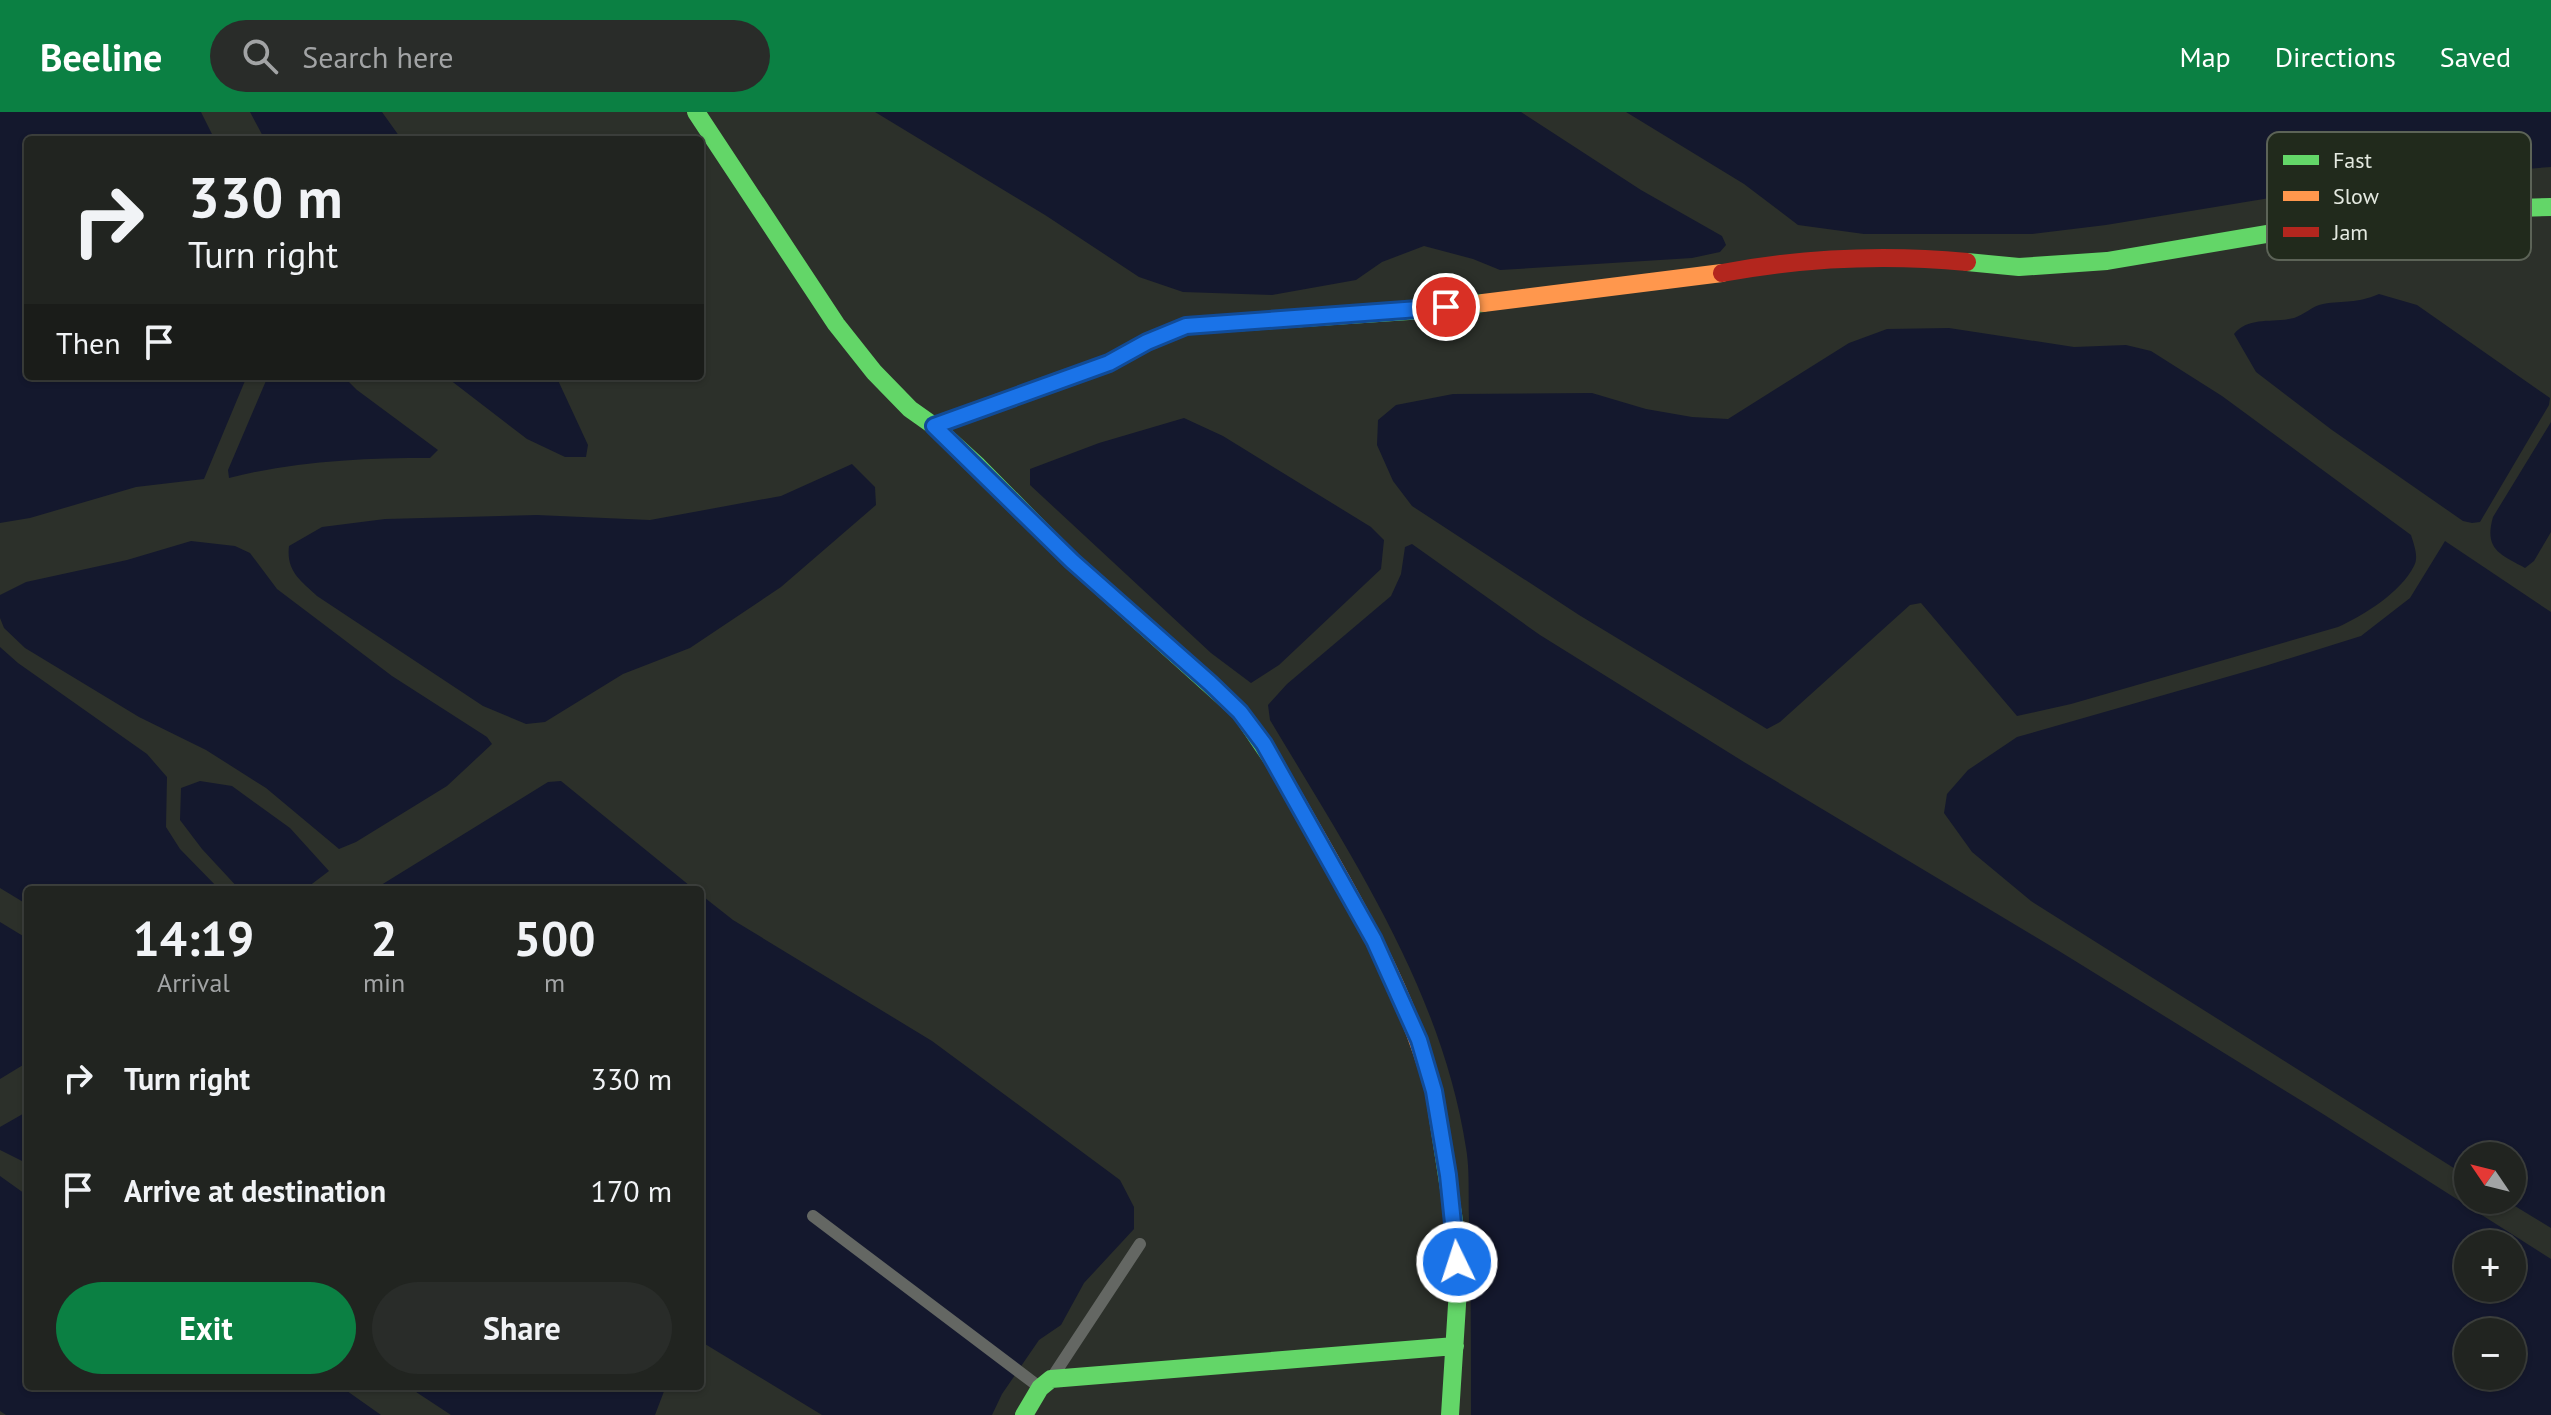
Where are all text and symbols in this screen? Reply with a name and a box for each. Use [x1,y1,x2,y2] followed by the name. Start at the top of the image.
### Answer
[210,20,770,92] search box
[40,32,162,81] text: Beeline
[238,34,282,78] icon: search
[302,37,454,76] text: Search here
[2180,38,2231,75] text: Map
[2275,38,2396,75] text: Directions
[2440,38,2511,75] text: Saved
[2267,132,2531,260] legend
[2333,146,2373,174] text: Fast
[188,161,343,233] text: 330 m
[56,168,160,272] icon: right
[2333,182,2379,210] text: Slow
[2332,218,2368,246] text: Jam
[188,231,338,278] text: Turn right
[1412,273,1480,341] pin
[1424,285,1468,329] icon: arrive
[137,320,181,364] icon: arrive
[56,323,121,362] text: Then
[133,907,254,969] text: 14:19
[370,907,398,969] text: 2
[514,907,595,969] text: 500
[157,966,230,999] text: Arrival
[363,966,405,999] text: min
[544,966,565,999] text: m
[56,1056,100,1100] icon: right
[124,1059,250,1098] text: Turn right
[591,1059,672,1098] text: 330 m
[2454,1142,2526,1214] north arrow
[2454,1142,2526,1390] map controls
[56,1168,100,1212] icon: arrive
[124,1171,386,1210] text: Arrive at destination
[591,1171,672,1210] text: 170 m
[1415,1220,1499,1304] position arrow
[2454,1230,2526,1302] button: +
[56,1282,356,1374] button: Exit
[372,1282,672,1374] button: Share
[2454,1318,2526,1390] button: −

